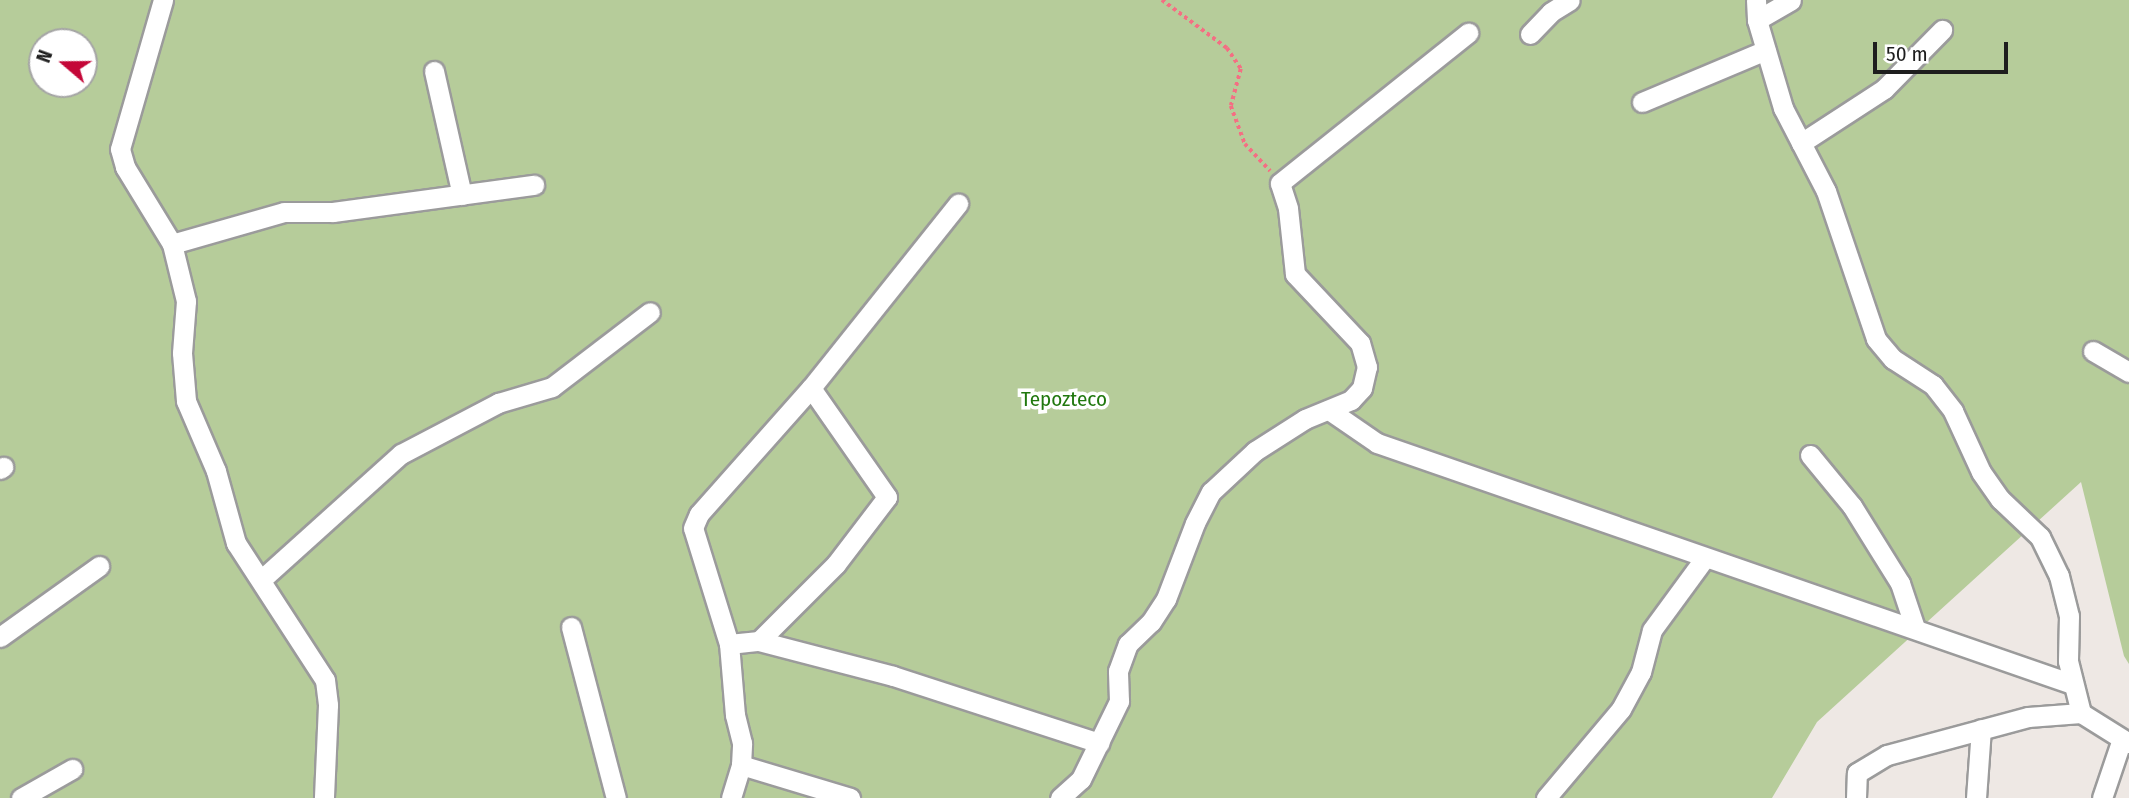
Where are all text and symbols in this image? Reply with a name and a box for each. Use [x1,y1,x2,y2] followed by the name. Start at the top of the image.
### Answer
[28,28,98,98] north arrow
[1877,28,2012,72] scale bar
[1886,41,1928,67] text: 50 m
[32,47,57,66] text: N
[1021,386,1107,412] park label: Tepozteco

